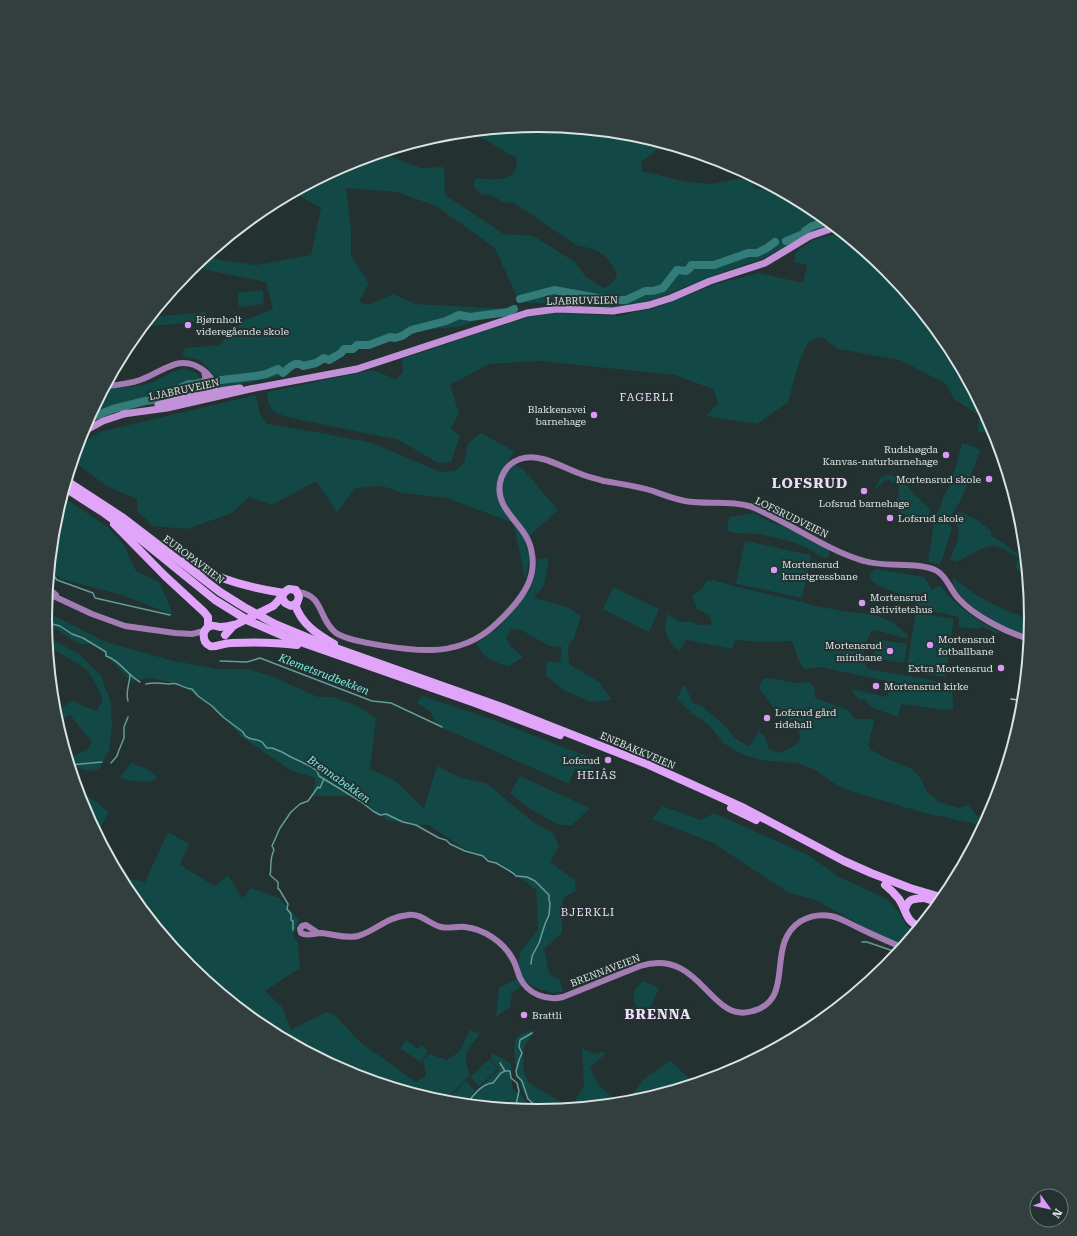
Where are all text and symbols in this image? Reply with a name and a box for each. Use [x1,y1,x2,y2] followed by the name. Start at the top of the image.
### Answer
[546,294,618,307] street label: LJABRUVEIEN
[196,314,290,337] place label: Bjørnholt videregående skole
[183,320,193,330] marker: Bjørnholt videregående skole
[148,377,220,402] street label: LJABRUVEIEN
[620,391,674,404] district label: FAGERLI
[528,404,586,427] place label: Blakkensvei barnehage
[589,410,599,420] marker: Blakkensvei barnehage
[823,444,939,467] place label: Rudshøgda Kanvas-naturbarnehage
[941,450,951,460] marker: Rudshøgda Kanvas-naturbarnehage
[896,474,982,485] place label: Mortensrud skole
[984,474,994,484] marker: Mortensrud skole
[772,475,848,491] district label: LOFSRUD
[859,486,869,496] marker: Lofsrud barnehage
[753,495,830,540] street label: LOFSRUDVEIEN
[819,498,910,509] place label: Lofsrud barnehage
[885,513,895,523] marker: Lofsrud skole
[898,513,964,524] place label: Lofsrud skole
[161,533,226,586] street label: EUROPAVEIEN
[782,559,858,582] place label: Mortensrud kunstgressbane
[769,565,779,575] marker: Mortensrud kunstgressbane
[870,592,933,615] place label: Mortensrud aktivitetshus
[857,598,867,608] marker: Mortensrud aktivitetshus
[938,634,995,657] place label: Mortensrud fotballbane
[825,640,883,663] place label: Mortensrud minibane
[925,640,935,650] marker: Mortensrud fotballbane
[885,646,895,656] marker: Mortensrud minibane
[276,651,371,698] water label: Klemetsrudbekken
[908,663,994,674] place label: Extra Mortensrud
[996,663,1006,673] marker: Extra Mortensrud
[871,681,881,691] marker: Mortensrud kirke
[884,681,969,692] place label: Mortensrud kirke
[775,707,837,730] place label: Lofsrud gård ridehall
[762,713,772,723] marker: Lofsrud gård ridehall
[599,730,677,771] street label: ENEBAKKVEIEN
[304,752,373,806] water label: Brennabekken
[562,755,601,766] place label: Lofsrud
[603,755,613,765] marker: Lofsrud
[577,768,617,782] district label: HEIÅS
[561,906,615,919] district label: BJERKLI
[569,952,642,989] street label: BRENNAVEIEN
[624,1006,692,1022] district label: BRENNA
[519,1010,529,1020] marker: Brattli
[532,1010,562,1021] place label: Brattli
[1029,1188,1069,1228] north arrow
[1049,1206,1065,1221] text: N

